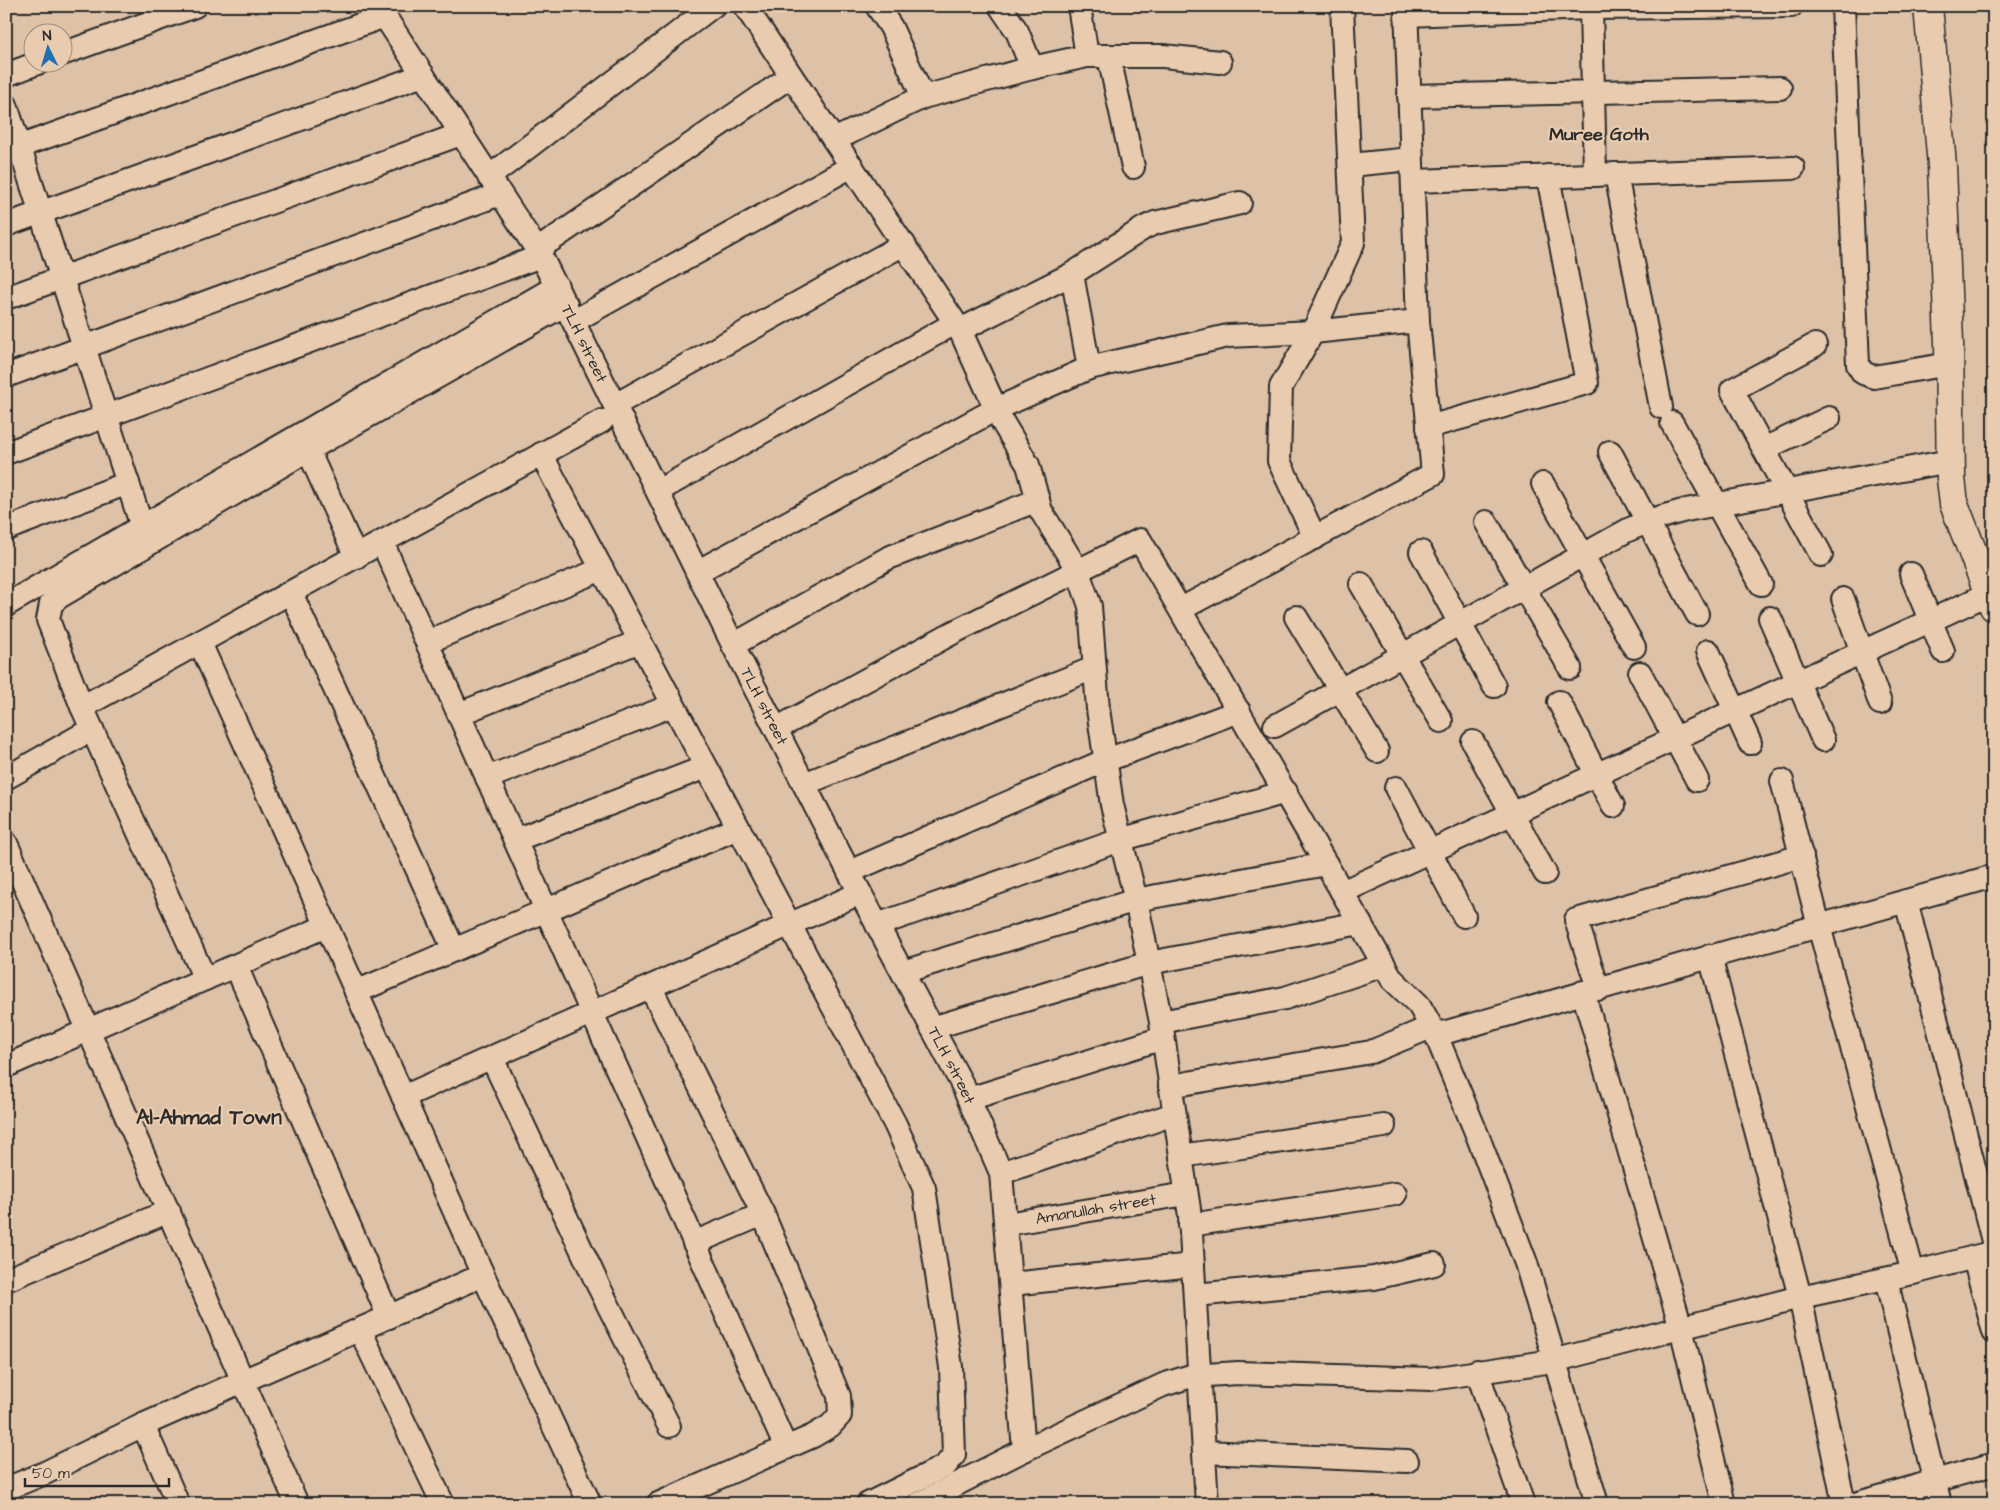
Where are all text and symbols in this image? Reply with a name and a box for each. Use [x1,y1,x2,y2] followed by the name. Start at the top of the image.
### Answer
[22,22,72,72] north arrow
[42,26,52,46] text: N
[1549,122,1650,147] district label: Muree Goth
[556,301,613,387] street label: TLH street
[735,664,793,749] street label: TLH street
[922,1023,981,1108] street label: TLH street
[136,1103,282,1132] district label: Al-Ahmad Town
[1034,1188,1158,1230] street label: Amanullah street
[25,1455,169,1487] scale bar
[32,1463,70,1484] text: 50 m

